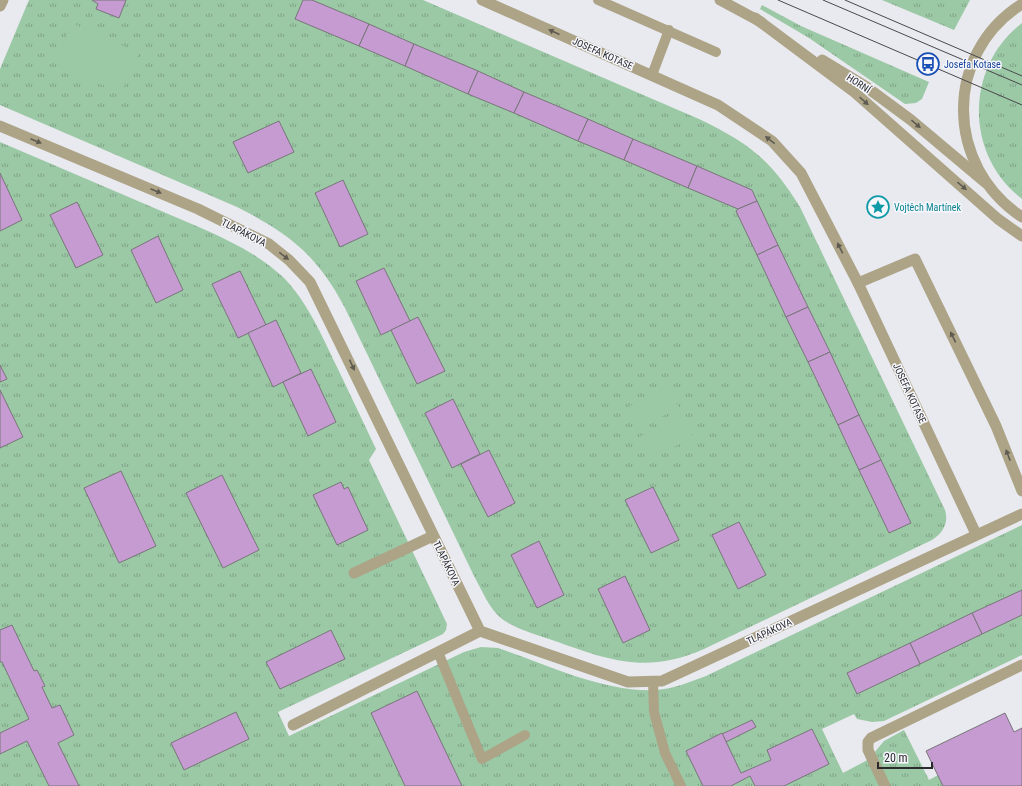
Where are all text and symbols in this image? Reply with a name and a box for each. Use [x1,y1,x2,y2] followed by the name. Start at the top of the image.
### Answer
[549,29,560,35] one-way arrow
[571,35,635,72] street label: JOSEFA KOTASE
[915,51,941,77] bus stop icon: Josefa Kotase
[944,59,1001,70] place label: Josefa Kotase
[845,71,874,95] street label: HORNÍ
[859,96,869,106] one-way arrow
[910,120,921,129] one-way arrow
[764,136,775,145] one-way arrow
[30,138,42,145] one-way arrow
[957,182,967,191] one-way arrow
[150,189,162,195] one-way arrow
[865,194,891,220] place icon: Vojtěch Martínek
[894,202,962,213] place label: Vojtěch Martínek
[220,216,269,248] street label: TLAPÁKOVA
[837,242,843,254] one-way arrow
[279,252,289,260] one-way arrow
[950,331,956,343] one-way arrow
[349,360,355,371] one-way arrow
[891,361,928,425] street label: JOSEFA KOTASE
[1004,449,1010,461] one-way arrow
[431,538,463,588] street label: TLAPÁKOVA
[744,615,794,647] street label: TLAPÁKOVA
[878,744,932,770] scale bar
[884,751,908,765] text: 20 m

